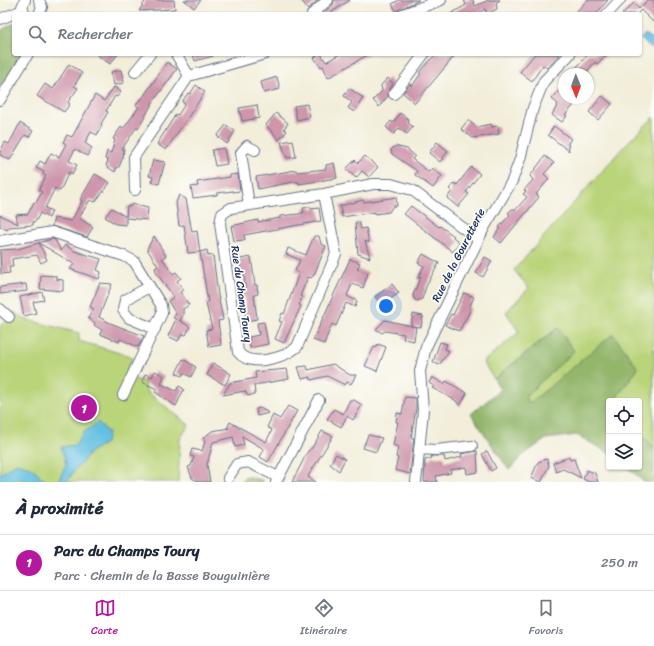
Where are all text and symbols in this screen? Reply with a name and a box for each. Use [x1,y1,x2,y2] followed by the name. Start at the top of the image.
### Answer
[12,12,642,56] search box
[58,21,133,47] text: Rechercher
[26,23,48,45] icon: search
[558,68,594,104] north arrow
[427,205,490,305] street label: Rue de la Gouretterie
[225,245,258,344] street label: Rue du Champ Toury
[376,296,396,316] your location
[71,393,97,423] pin: 1
[606,398,642,470] map controls
[606,398,642,434] button: locate
[606,434,642,470] button: layers
[16,493,103,523] text: À proximité
[54,538,200,564] text: Parc du Champs Toury
[26,551,32,574] text: 1
[601,551,638,574] text: 250 m
[54,564,270,587] text: Parc · Chemin de la Basse Bouguinière
[91,597,118,640] tab: Carte
[300,597,347,640] tab: Itinéraire
[529,597,563,640] tab: Favoris

